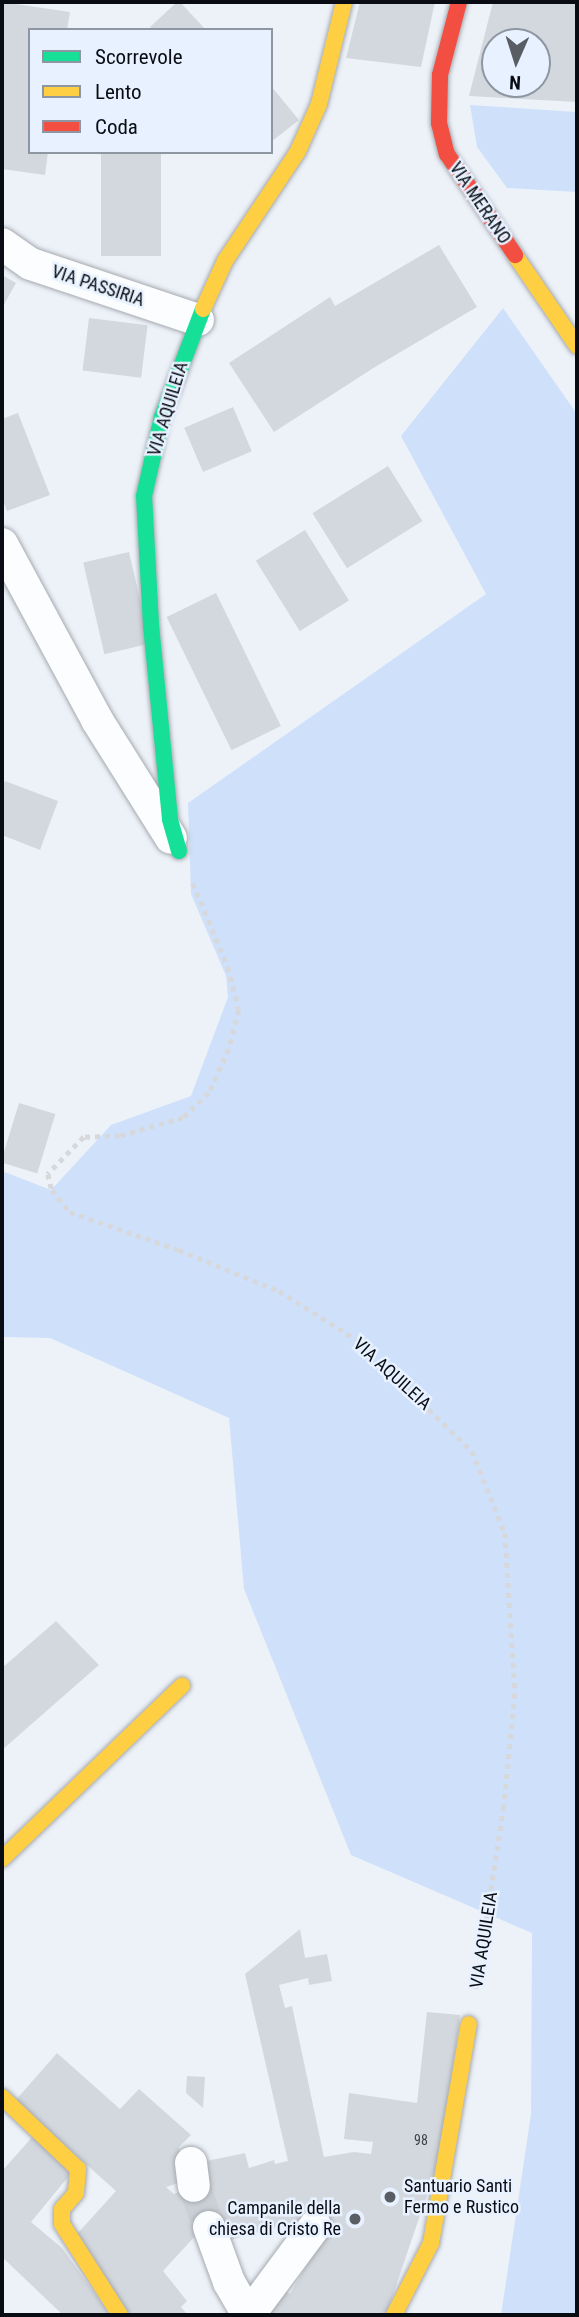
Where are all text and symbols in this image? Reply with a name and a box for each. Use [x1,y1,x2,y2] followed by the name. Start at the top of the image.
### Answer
[28,28,273,154] legend
[481,28,551,98] north arrow
[95,45,182,69] text: Scorrevole
[509,71,521,94] text: N
[95,80,142,104] text: Lento
[95,115,138,139] text: Coda
[445,158,515,248] street label: VIA MERANO
[49,261,147,311] street label: VIA PASSIRIA
[143,359,193,459] street label: VIA AQUILEIA
[349,1333,435,1415] street label: VIA AQUILEIA
[466,1890,502,1990] street label: VIA AQUILEIA
[414,2132,428,2148] house number: 98
[404,2176,519,2218] place label: Santuario Santi Fermo e Rustico
[382,2189,398,2205] marker: Santuario Santi Fermo e Rustico
[209,2198,341,2240] place label: Campanile della chiesa di Cristo Re
[347,2211,363,2227] marker: Campanile della chiesa di Cristo Re

